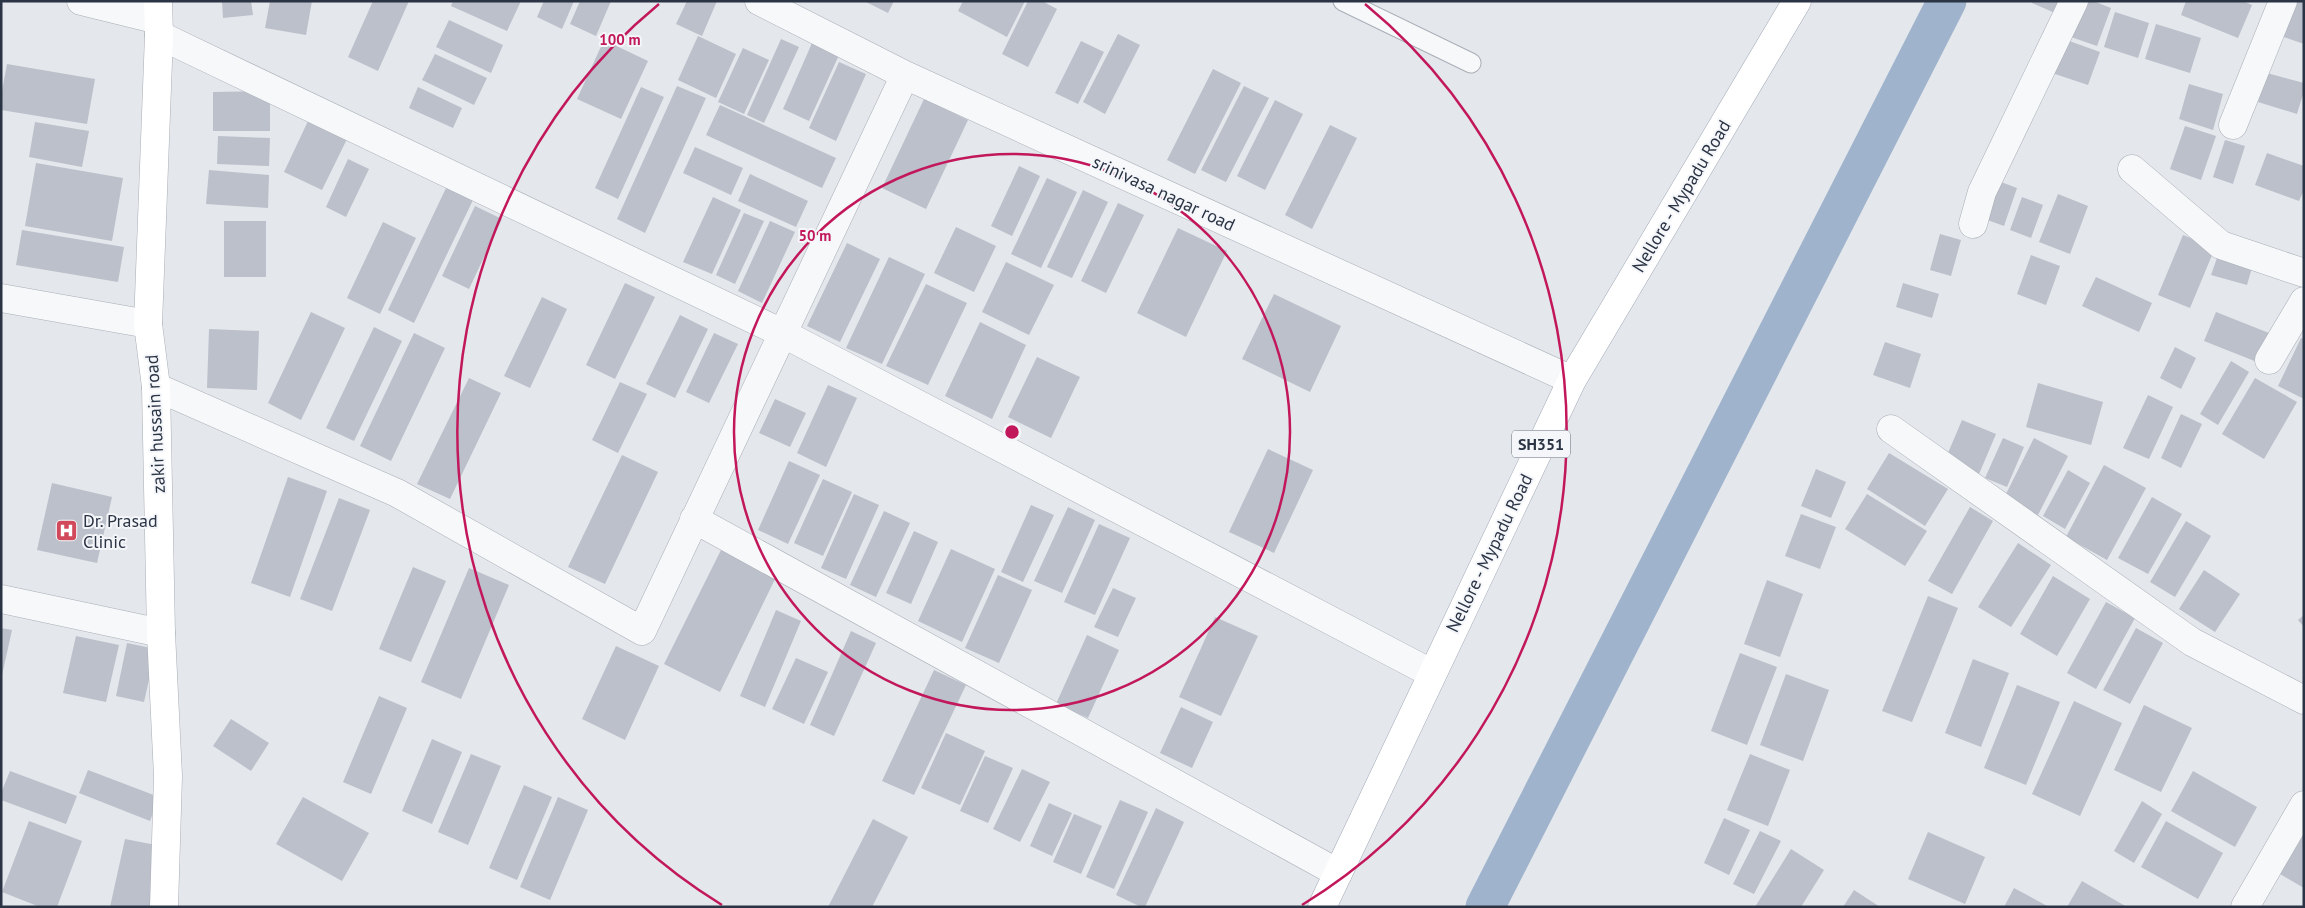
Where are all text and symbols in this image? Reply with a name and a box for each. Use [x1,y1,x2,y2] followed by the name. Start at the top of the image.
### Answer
[599,30,641,49] text: 100 m
[1626,116,1736,276] street label: Nellore - Mypadu Road
[1089,150,1239,236] street label: srinivasa nagar road
[799,226,831,245] text: 50 m
[140,354,170,494] street label: zakir hussain road
[1003,423,1021,441] centre of rings
[1512,430,1570,458] road number: SH351
[1441,470,1537,636] street label: Nellore - Mypadu Road
[83,509,158,553] place label: Dr. Prasad Clinic
[55,518,79,542] hospital icon: Dr. Prasad Clinic

